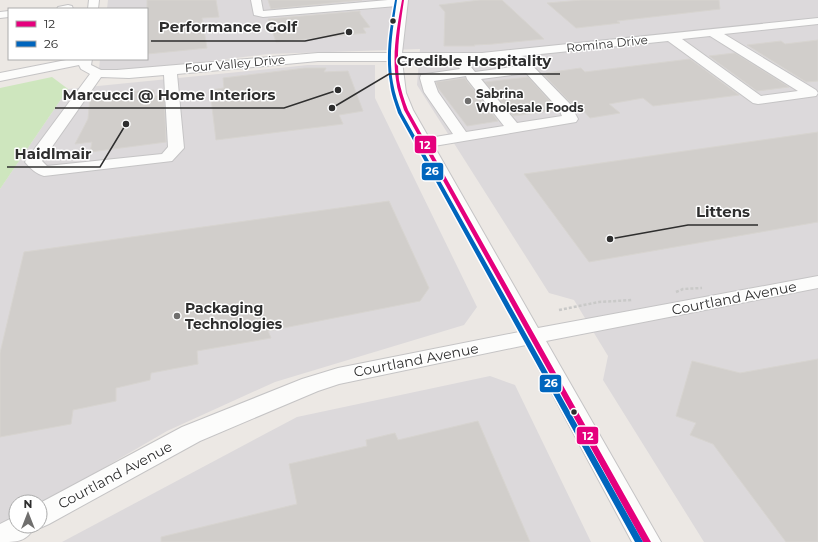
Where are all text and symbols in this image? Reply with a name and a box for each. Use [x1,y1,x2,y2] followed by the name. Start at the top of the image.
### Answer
[8,8,148,60] legend
[151,14,305,41] callout: Performance Golf
[44,16,55,31] text: 12
[388,16,398,26] unlabelled marker
[159,17,298,36] text: Performance Golf
[565,32,648,55] street label: Romina Drive
[44,36,58,51] text: 26
[389,47,560,74] callout: Credible Hospitality
[397,51,552,70] text: Credible Hospitality
[184,52,286,75] street label: Four Valley Drive
[55,81,284,108] callout: Marcucci @ Home Interiors
[63,85,275,104] text: Marcucci @ Home Interiors
[476,86,584,115] place label: Sabrina Wholesale Foods
[463,96,473,106] marker: Sabrina Wholesale Foods
[414,135,437,154] line badge: 12
[420,138,431,152] text: 12
[7,140,100,167] callout: Haidlmair
[15,144,92,163] text: Haidlmair
[421,162,444,181] line badge: 26
[425,164,439,178] text: 26
[688,198,758,225] callout: Littens
[696,202,750,221] text: Littens
[670,277,798,319] street label: Courtland Avenue
[185,299,283,333] place label: Packaging Technologies
[172,311,182,321] marker: Packaging Technologies
[352,339,480,381] street label: Courtland Avenue
[539,374,562,393] line badge: 26
[544,376,558,390] text: 26
[569,407,579,417] unlabelled marker
[576,426,599,445] line badge: 12
[583,429,594,443] text: 12
[55,437,175,513] street label: Courtland Avenue
[8,494,48,534] north arrow
[24,497,32,511] text: N

